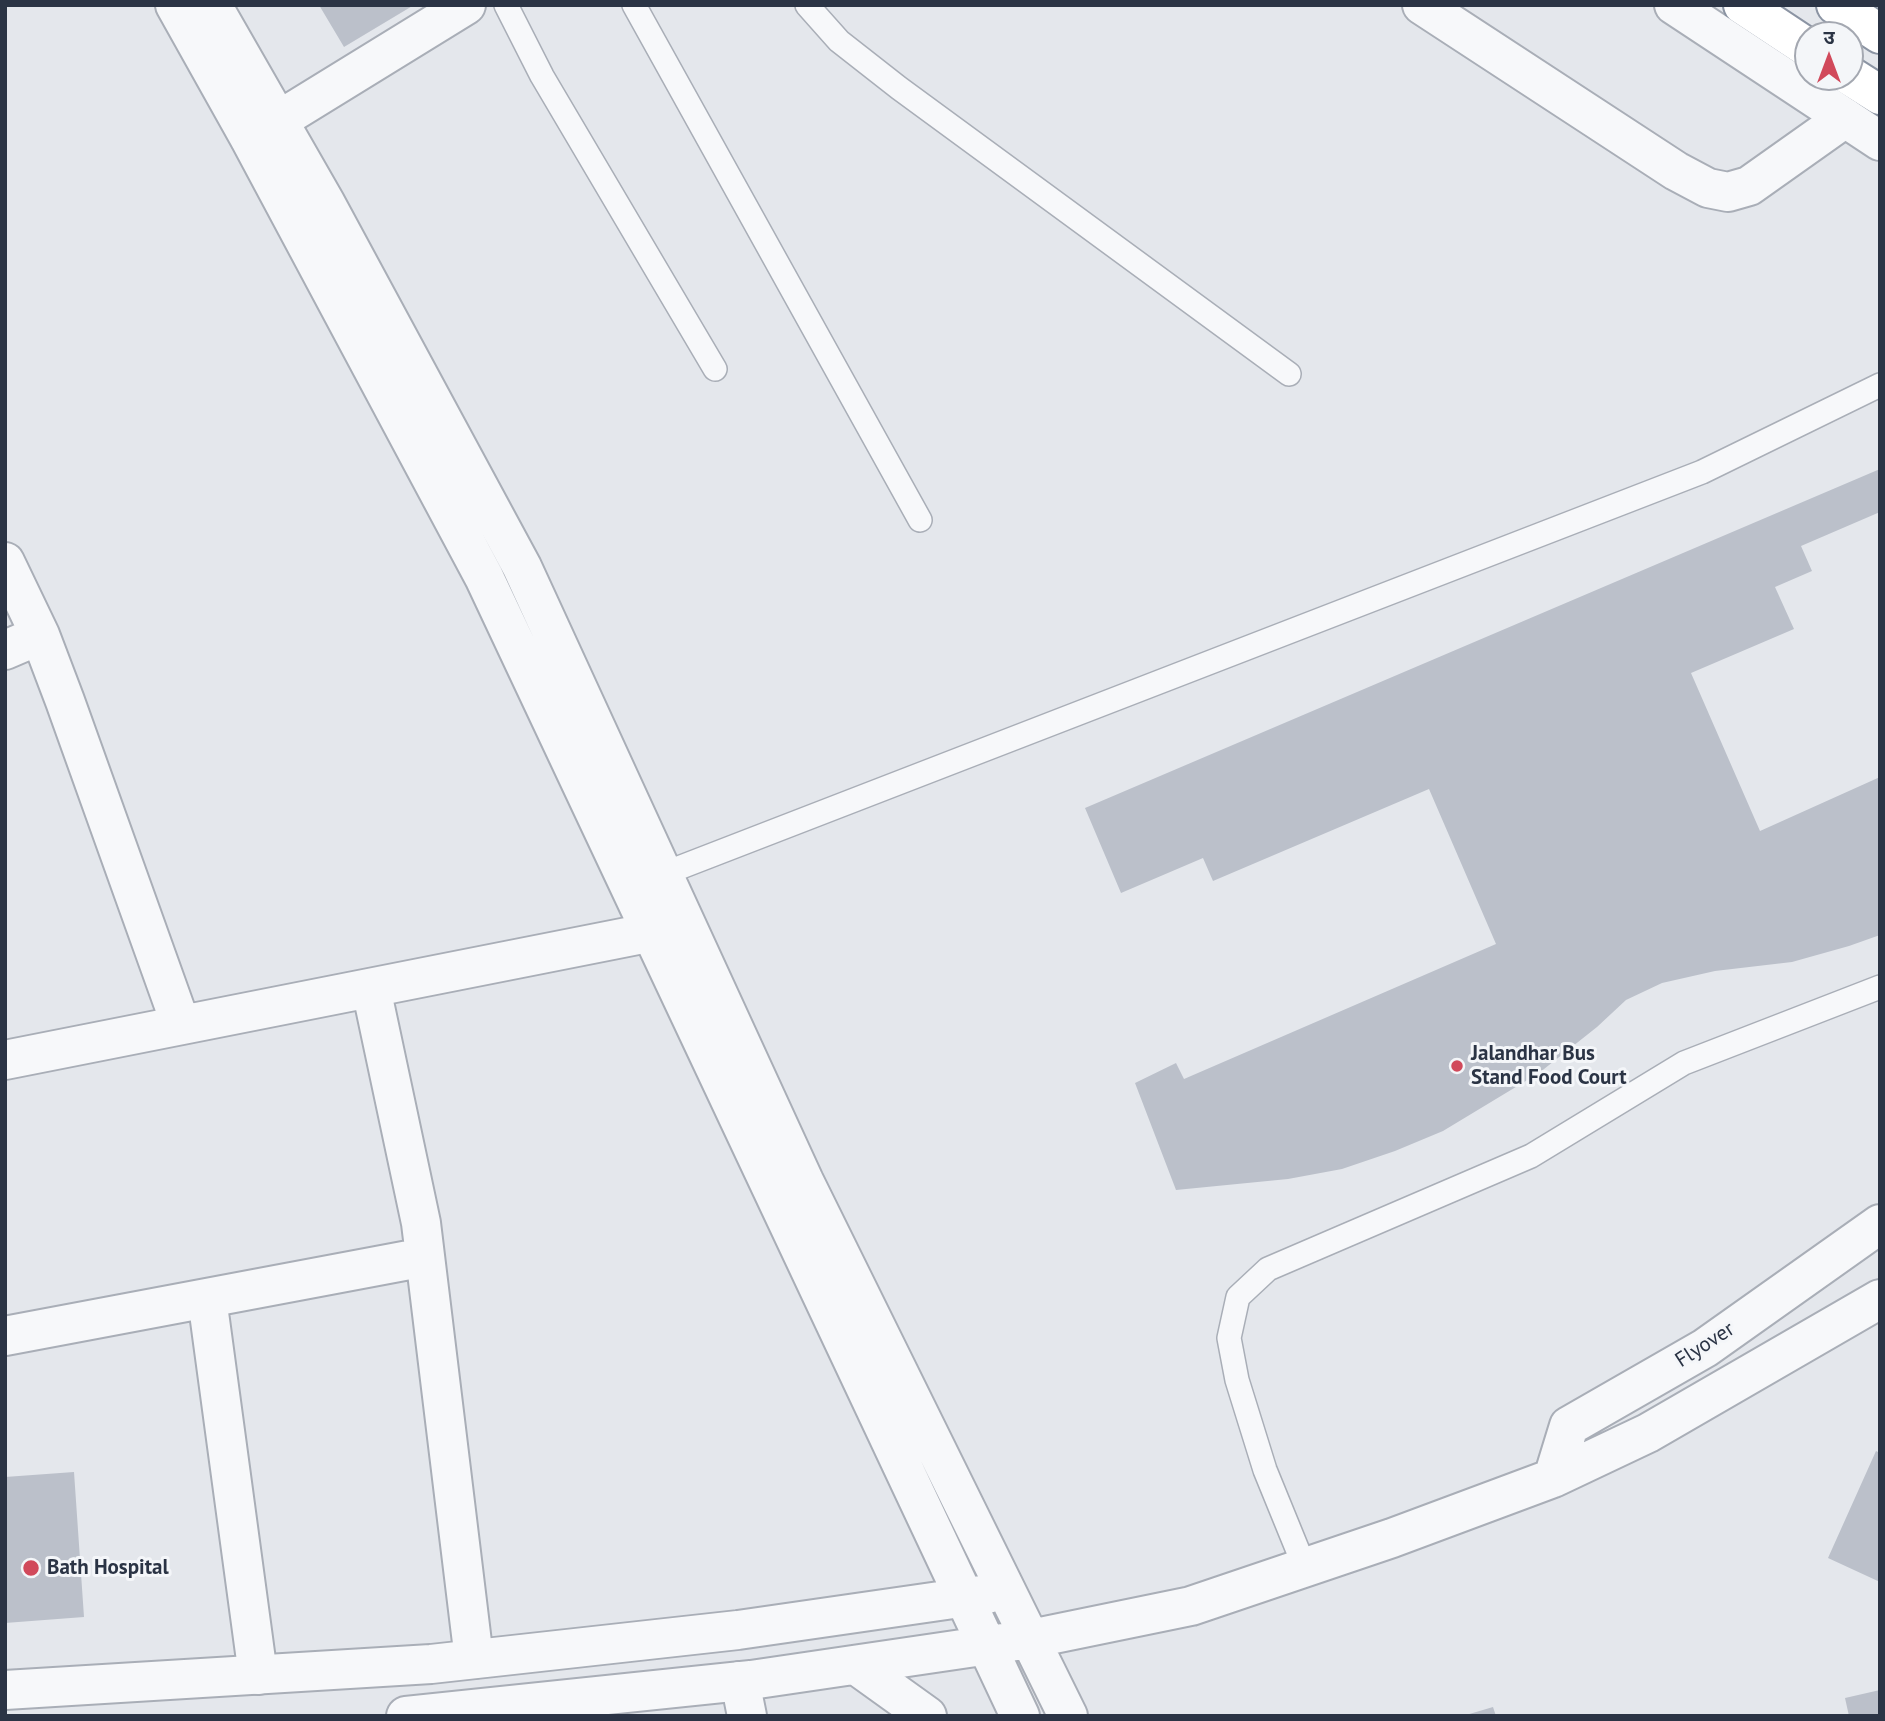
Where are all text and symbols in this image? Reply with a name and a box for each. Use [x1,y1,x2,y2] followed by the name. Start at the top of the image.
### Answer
[1794,21,1864,91] north arrow
[1823,25,1835,49] text: उ
[1471,1041,1627,1091] place label: Jalandhar Bus Stand Food Court
[1449,1058,1465,1074] marker: Jalandhar Bus Stand Food Court
[1671,1317,1739,1373] street label: Flyover
[47,1555,169,1581] place label: Bath Hospital
[21,1558,41,1578] marker: Bath Hospital

